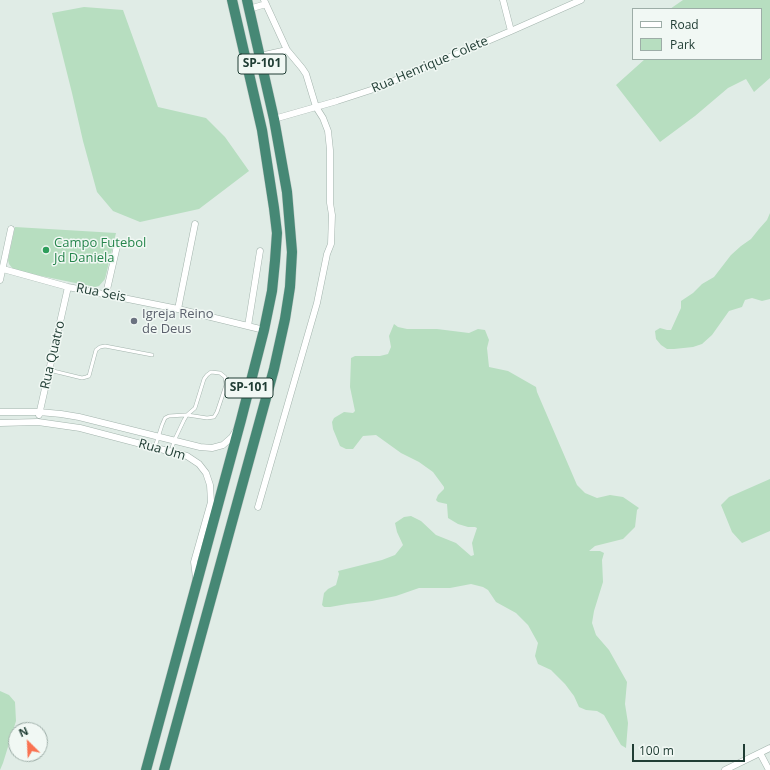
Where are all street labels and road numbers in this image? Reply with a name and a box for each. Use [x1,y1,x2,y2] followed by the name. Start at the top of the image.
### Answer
[369,33,491,97] street label: Rua Henrique Colete
[238,54,286,74] road number: SP-101
[75,281,127,305] street label: Rua Seis
[38,319,68,391] street label: Rua Quatro
[225,378,273,398] road number: SP-101
[137,436,187,464] street label: Rua Um

